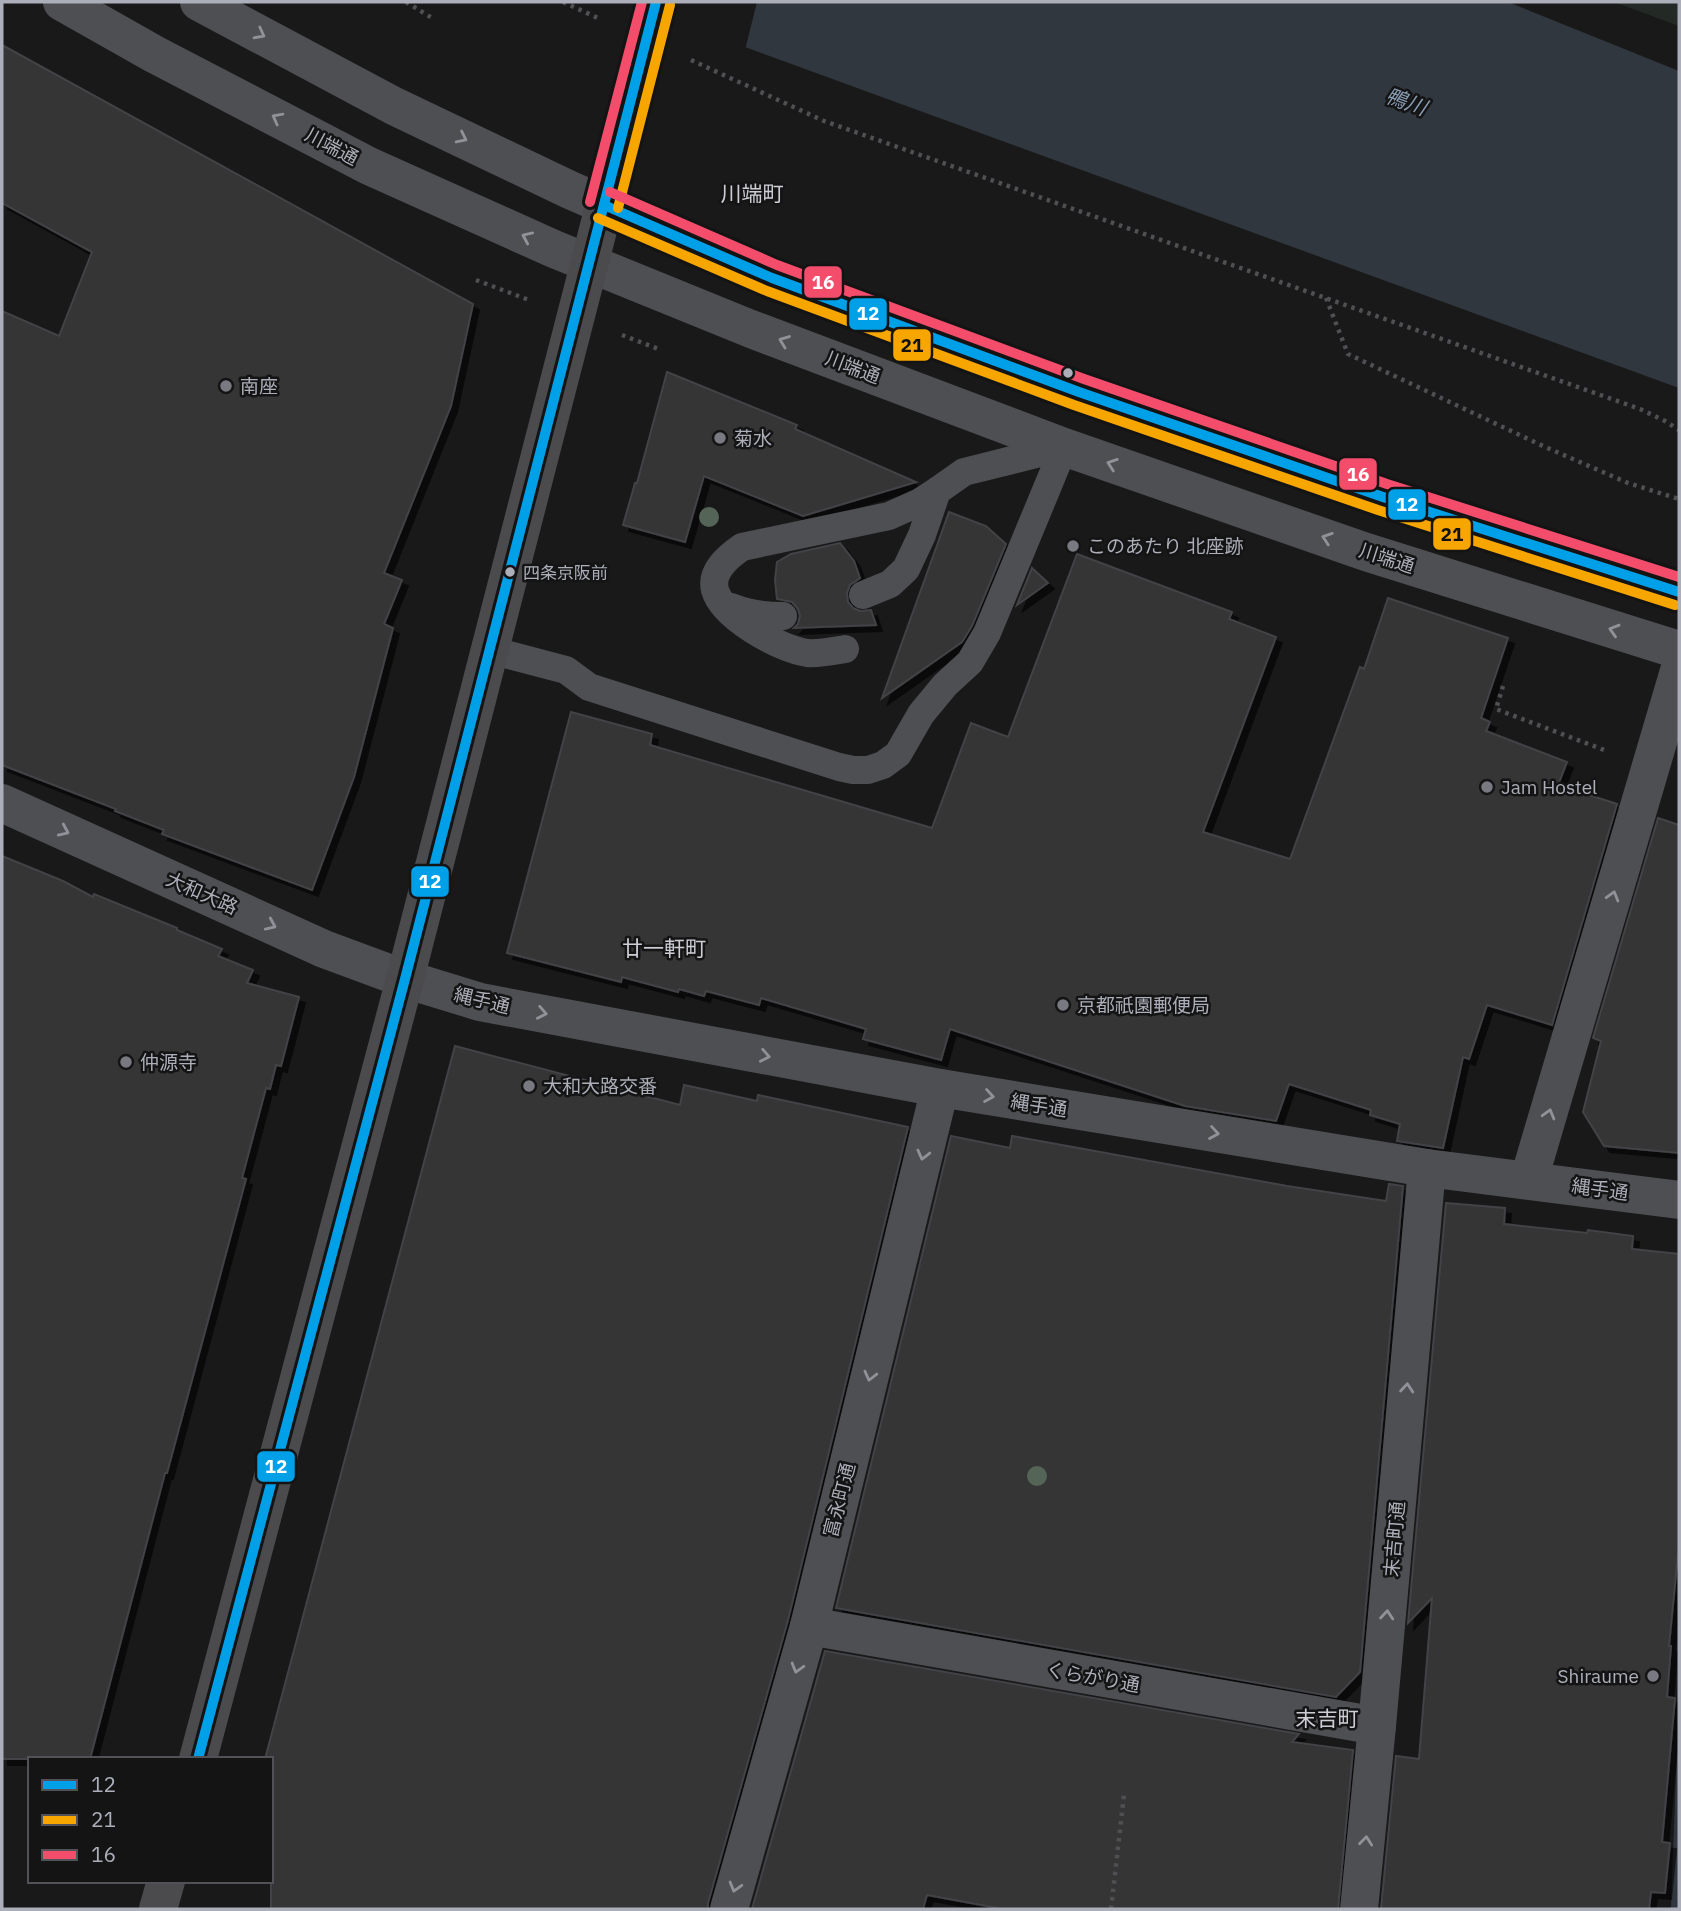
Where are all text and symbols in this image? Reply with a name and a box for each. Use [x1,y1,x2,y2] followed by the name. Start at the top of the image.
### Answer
[252,26,265,39] one-way arrow
[1382,81,1433,122] water label: 鴨川
[272,112,284,126] one-way arrow
[301,122,363,170] street label: 川端通
[455,130,467,144] one-way arrow
[721,179,784,207] district label: 川端町
[522,231,534,245] one-way arrow
[803,265,843,299] line badge: 16
[812,270,834,294] text: 16
[848,297,888,331] line badge: 12
[857,301,879,325] text: 12
[892,328,932,362] line badge: 21
[901,333,924,357] text: 21
[779,336,791,350] one-way arrow
[822,346,884,388] street label: 川端通
[1061,366,1075,380] unlabelled marker
[240,374,278,398] place label: 南座
[218,378,234,394] marker: 南座
[734,426,772,450] place label: 菊水
[712,430,728,446] marker: 菊水
[1338,457,1378,491] line badge: 16
[1107,458,1119,472] one-way arrow
[1347,462,1369,486] text: 16
[1387,488,1427,521] line badge: 12
[1396,492,1418,516] text: 12
[1432,517,1472,551] line badge: 21
[1441,522,1464,546] text: 21
[1322,533,1334,547] one-way arrow
[1087,534,1244,558] place label: このあたり 北座跡
[1065,538,1081,554] marker: このあたり 北座跡
[1356,538,1418,578] street label: 川端通
[523,562,608,584] place label: 四条京阪前
[503,565,517,579] marker: 四条京阪前
[1608,623,1620,638] one-way arrow
[1501,775,1597,799] place label: Jam Hostel
[1479,779,1495,795] marker: Jam Hostel
[57,823,69,837] one-way arrow
[410,865,450,898] line badge: 12
[162,867,242,919] street label: 大和大路
[419,869,441,893] text: 12
[1605,890,1619,902] one-way arrow
[264,917,276,931] one-way arrow
[622,934,706,962] district label: 廿一軒町
[451,981,513,1019] street label: 縄手通
[1077,993,1210,1017] place label: 京都祇園郵便局
[1055,997,1071,1013] marker: 京都祇園郵便局
[536,1005,548,1020] one-way arrow
[759,1047,771,1062] one-way arrow
[140,1050,197,1074] place label: 仲源寺
[118,1054,134,1070] marker: 仲源寺
[543,1074,657,1098] place label: 大和大路交番
[521,1078,537,1094] marker: 大和大路交番
[983,1089,995,1104] one-way arrow
[1009,1089,1069,1121] street label: 縄手通
[1540,1108,1555,1120] one-way arrow
[1208,1125,1220,1140] one-way arrow
[917,1149,932,1161] one-way arrow
[1570,1173,1630,1205] street label: 縄手通
[864,1370,878,1382] one-way arrow
[1399,1382,1414,1393] one-way arrow
[256,1450,296,1483] line badge: 12
[265,1454,287,1478] text: 12
[818,1460,860,1540] street label: 富永町通
[1379,1500,1409,1578] street label: 末吉町通
[1379,1609,1394,1620] one-way arrow
[1044,1657,1142,1697] street label: くらがり通
[791,1662,805,1674] one-way arrow
[1558,1664,1639,1688] place label: Shiraume
[1645,1668,1661,1684] marker: Shiraume
[1296,1704,1359,1732] district label: 末吉町
[28,1757,273,1883] legend
[91,1770,116,1798] text: 12
[91,1805,116,1833] text: 21
[1358,1836,1373,1847] one-way arrow
[91,1840,116,1868] text: 16
[729,1881,744,1893] one-way arrow

